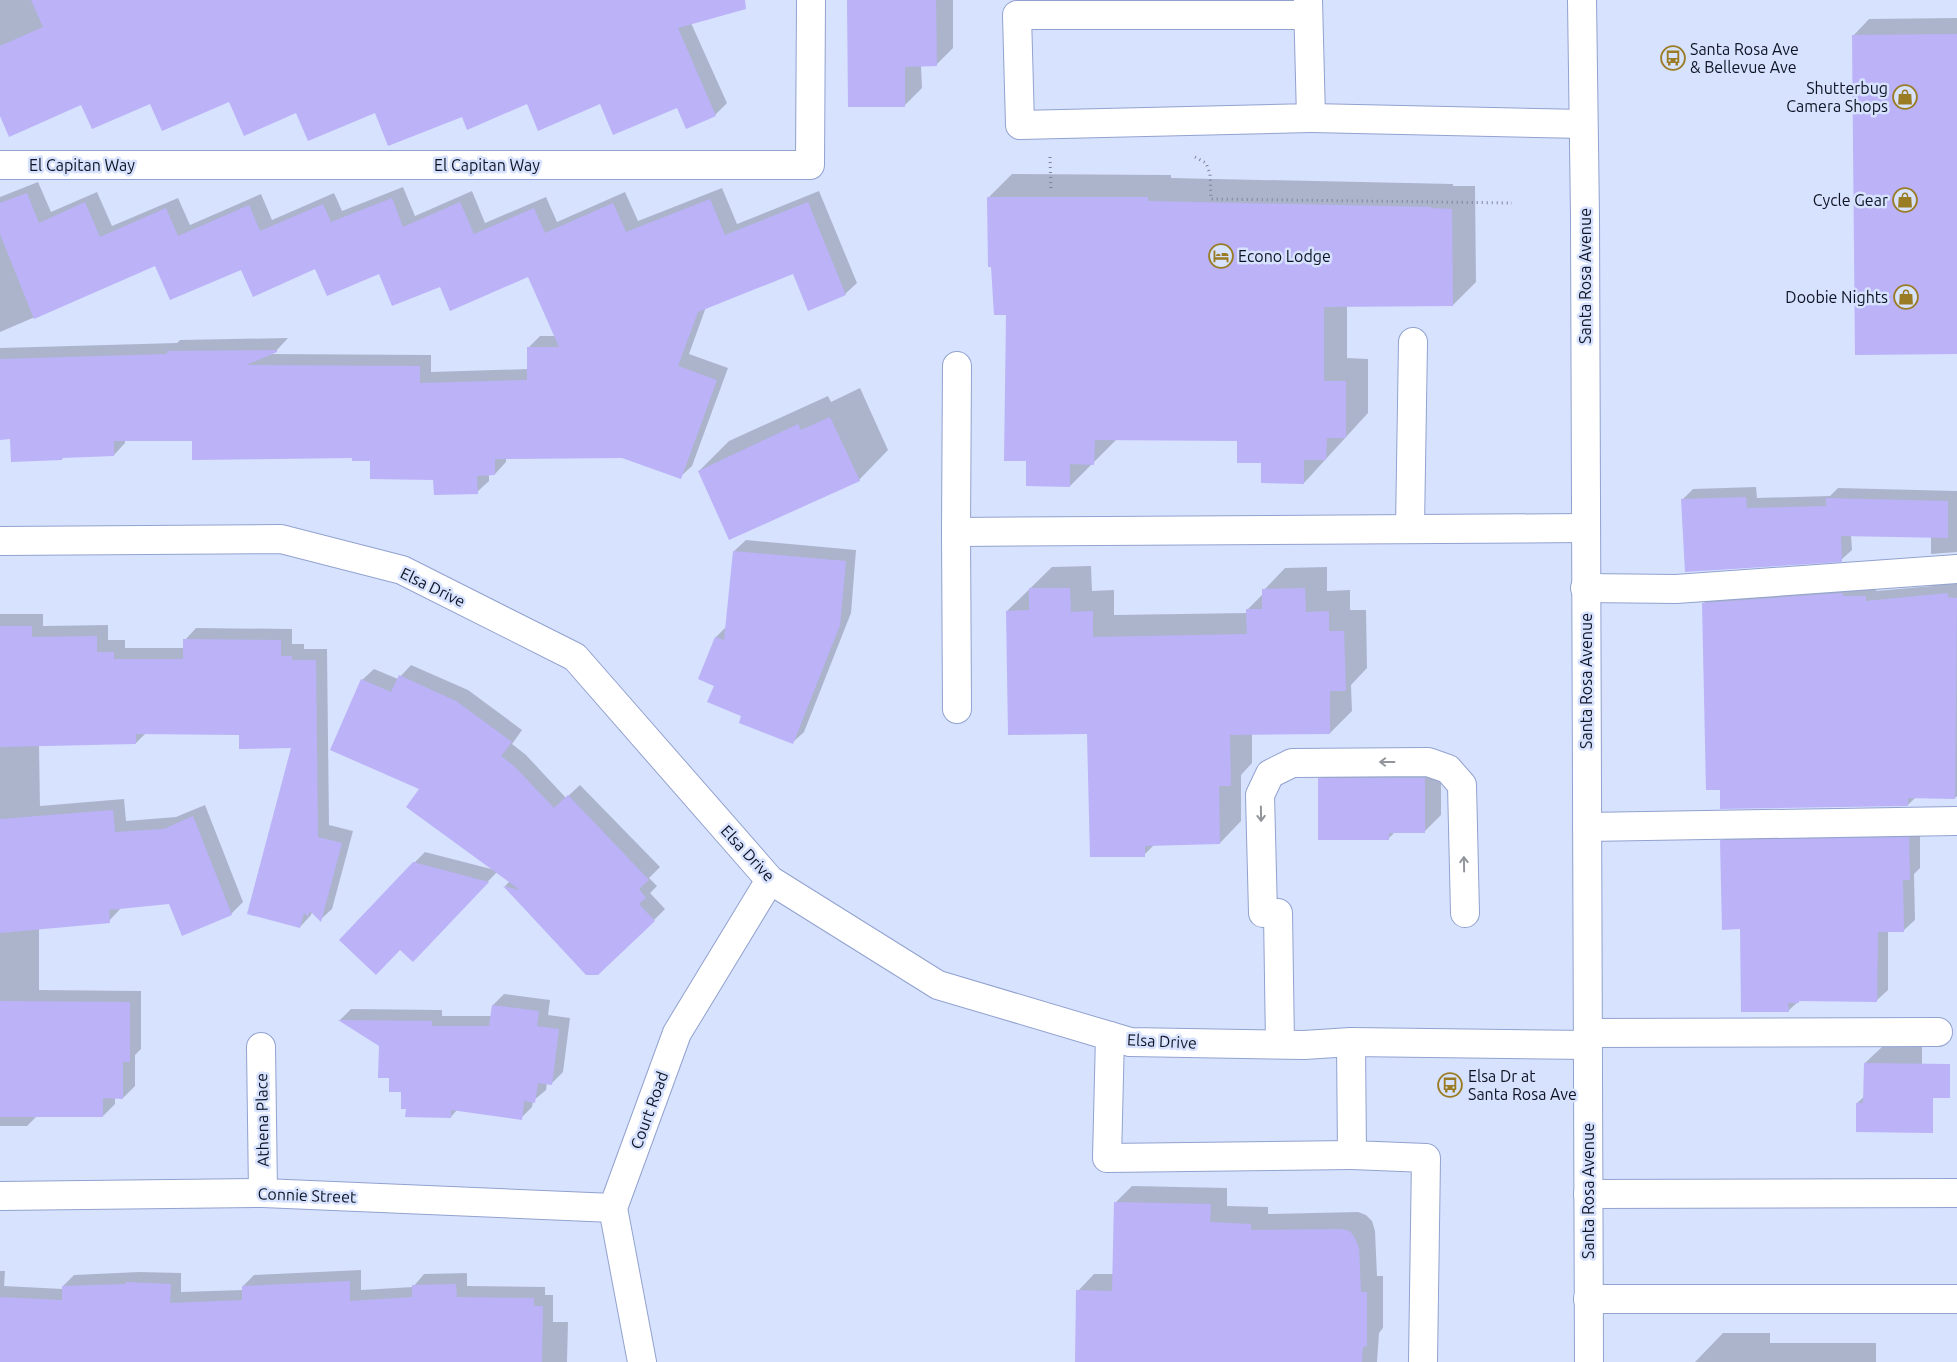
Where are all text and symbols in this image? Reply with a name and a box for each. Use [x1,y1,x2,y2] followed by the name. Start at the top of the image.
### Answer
[1690,40,1799,76] place label: Santa Rosa Ave & Bellevue Ave
[1660,45,1686,71] bus stop icon: Santa Rosa Ave & Bellevue Ave
[1786,79,1888,115] place label: Shutterbug Camera Shops
[1892,84,1918,110] shop icon: Shutterbug Camera Shops
[29,156,135,174] street label: El Capitan Way
[434,156,540,174] street label: El Capitan Way
[1892,187,1918,213] shop icon: Cycle Gear
[1813,191,1888,209] place label: Cycle Gear
[1576,208,1594,344] street label: Santa Rosa Avenue
[1208,243,1234,269] hotel icon: Econo Lodge
[1238,247,1331,265] place label: Econo Lodge
[1893,284,1919,310] shop icon: Doobie Nights
[1785,288,1888,306] place label: Doobie Nights
[398,564,468,610] street label: Elsa Drive
[1577,613,1595,749] street label: Santa Rosa Avenue
[1379,757,1396,767] one-way arrow
[1256,806,1265,822] one-way arrow
[718,821,778,885] street label: Elsa Drive
[1459,856,1469,872] one-way arrow
[1127,1030,1197,1052] street label: Elsa Drive
[1468,1067,1577,1103] place label: Elsa Dr at Santa Rosa Ave
[627,1069,671,1151] street label: Court Road
[1437,1072,1463,1098] bus stop icon: Elsa Dr at Santa Rosa Ave
[252,1073,272,1167] street label: Athena Place
[1579,1123,1597,1259] street label: Santa Rosa Avenue
[257,1184,357,1206] street label: Connie Street

